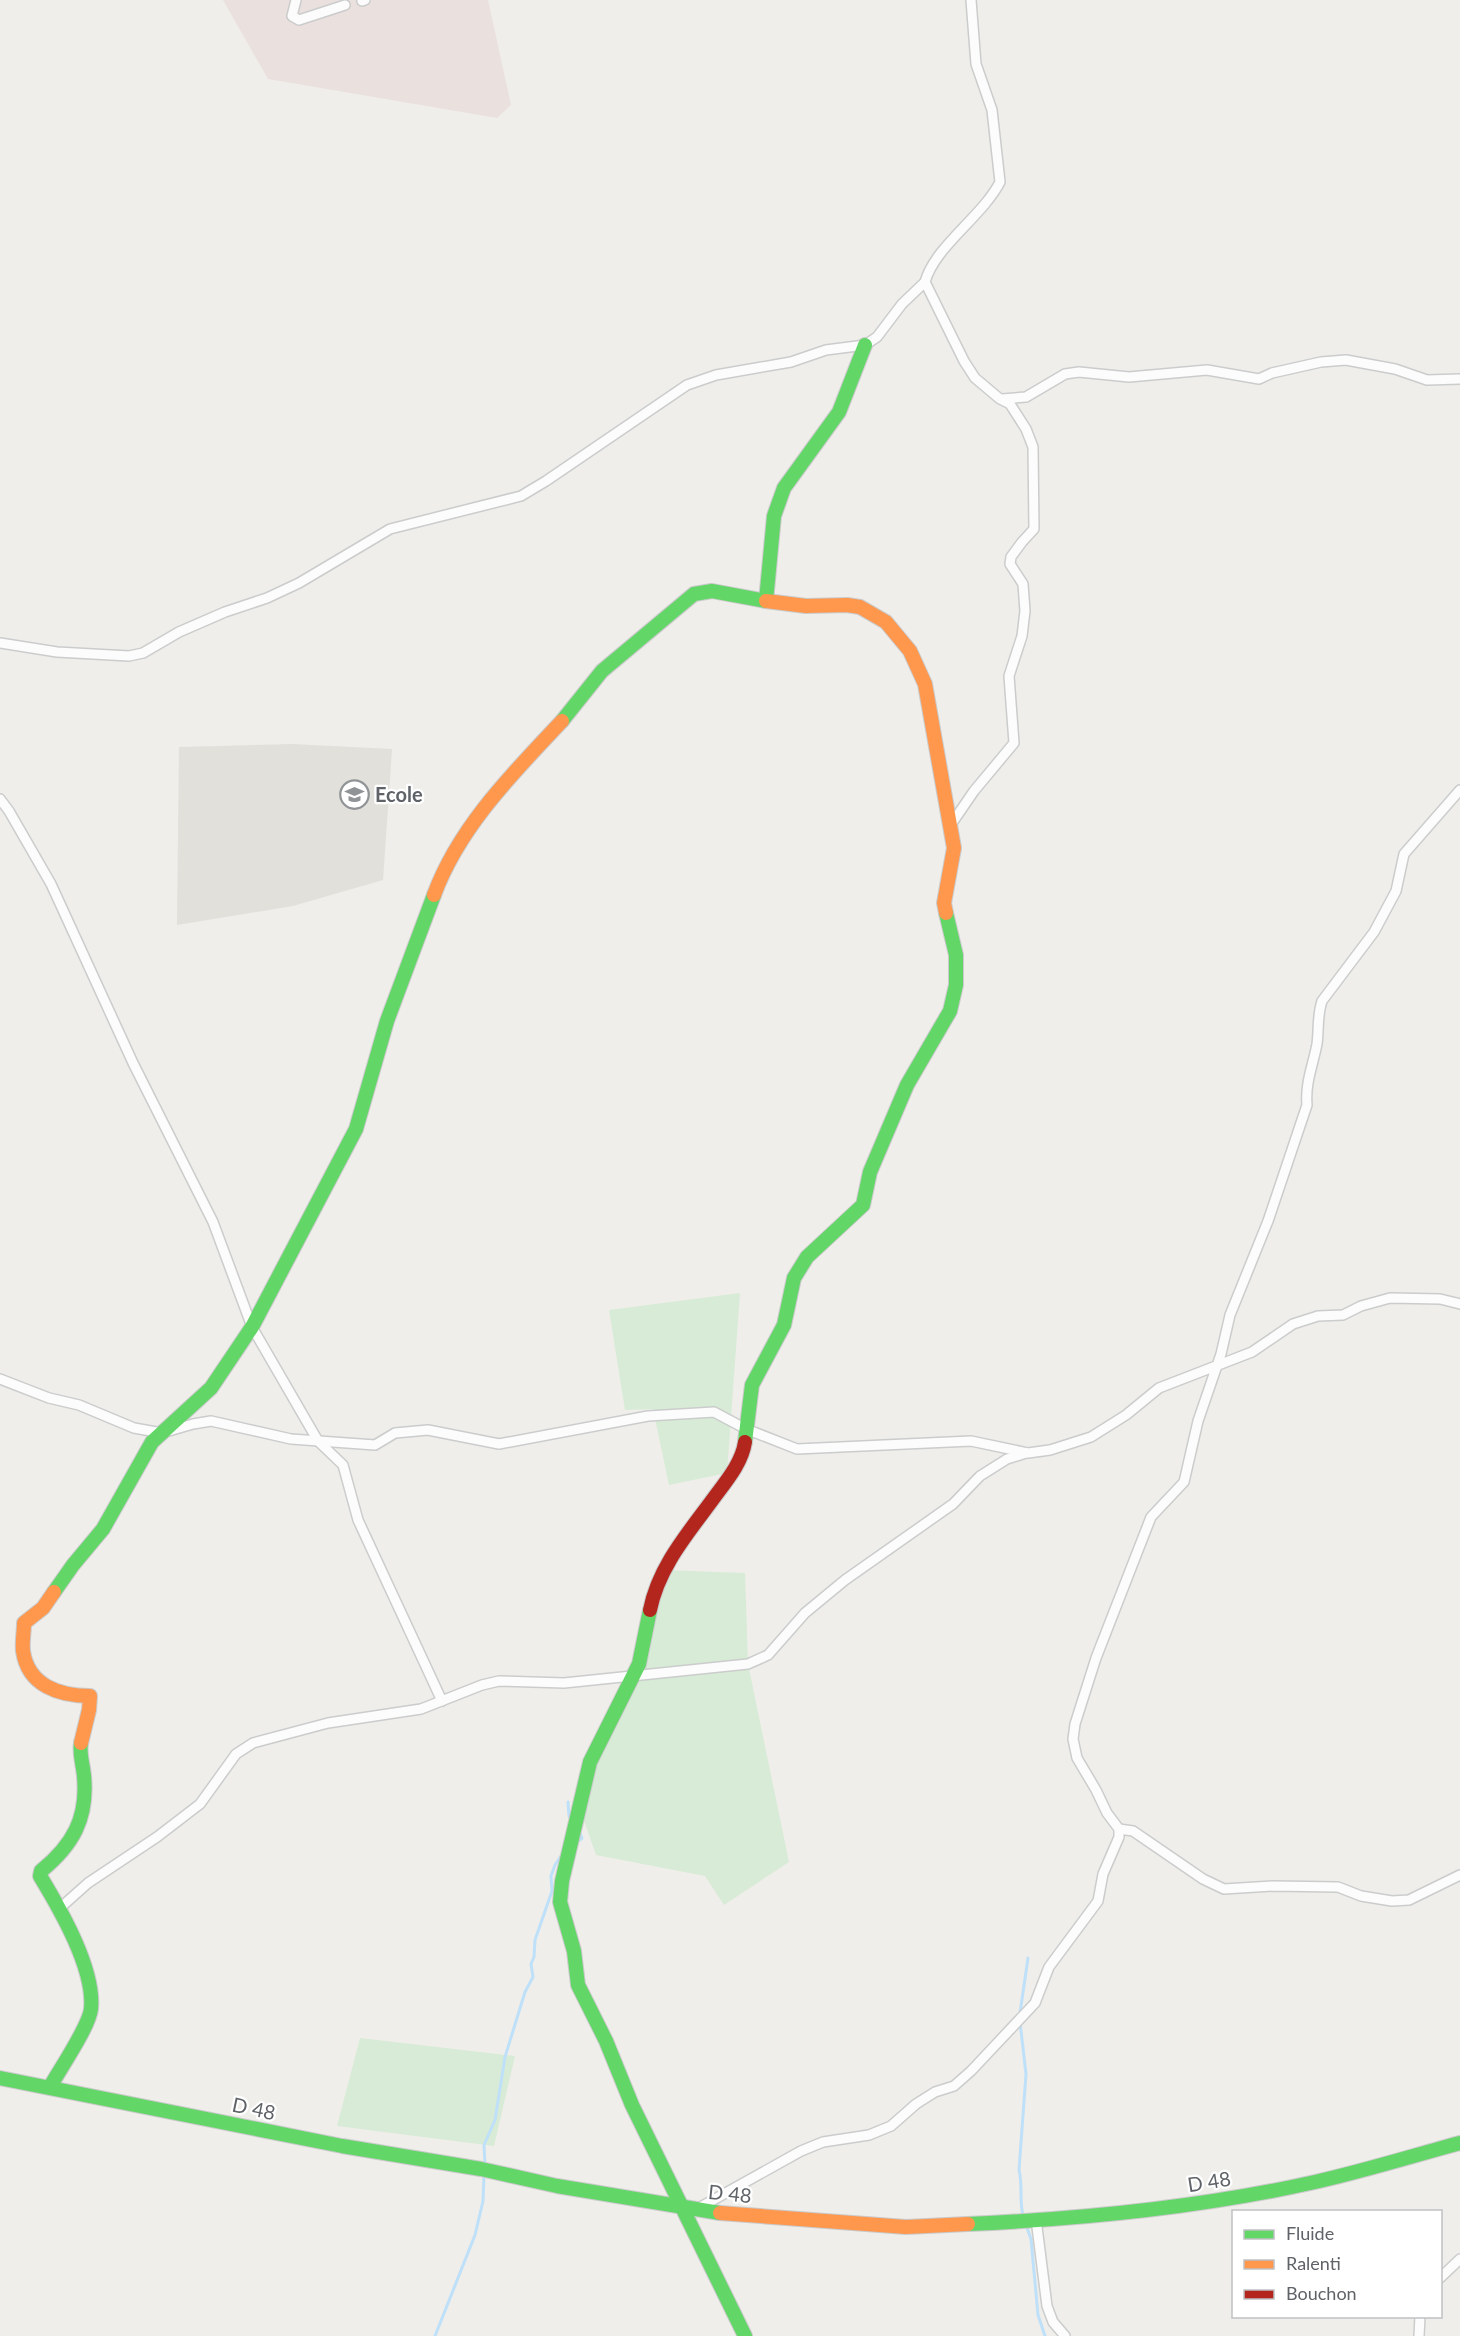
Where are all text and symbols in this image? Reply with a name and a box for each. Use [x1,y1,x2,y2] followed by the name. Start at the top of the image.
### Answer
[338,778,370,810] school or university icon: Ecole
[375,782,423,806] place label: Ecole
[230,2092,278,2124] street label: D 48
[1186,2166,1232,2196] street label: D 48
[707,2179,753,2207] street label: D 48
[1232,2210,1442,2318] legend
[1286,2222,1334,2244] text: Fluide
[1286,2252,1341,2274] text: Ralenti
[1286,2282,1357,2304] text: Bouchon

